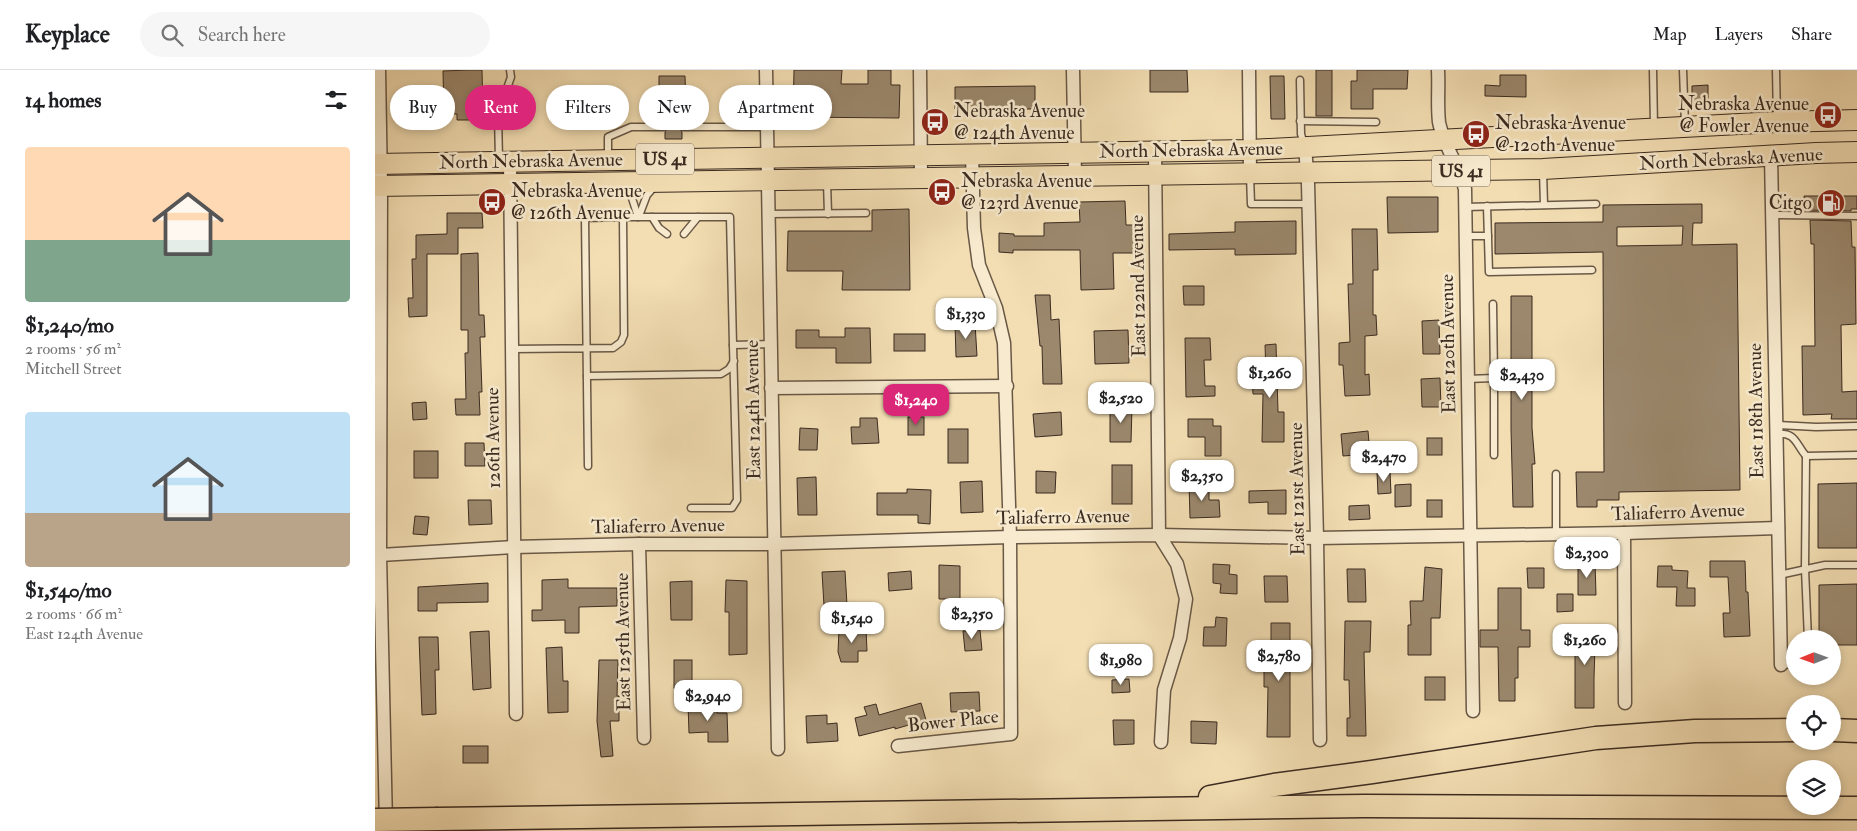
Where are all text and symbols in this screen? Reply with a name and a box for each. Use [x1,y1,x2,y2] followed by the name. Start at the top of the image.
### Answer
[140,12,490,57] search box
[25,19,110,50] text: Keyplace
[158,21,186,49] icon: search
[198,23,286,47] text: Search here
[1653,23,1687,46] text: Map
[1715,23,1763,46] text: Layers
[1791,23,1832,46] text: Share
[390,85,455,130] chip: Buy
[465,85,536,130] chip: Rent
[546,85,629,130] chip: Filters
[639,85,709,130] chip: New
[719,85,832,130] chip: Apartment
[322,86,350,114] icon: filters
[25,87,102,114] text: 14 homes
[1678,92,1809,138] place label: Nebraska Avenue @ Fowler Avenue
[954,99,1085,145] place label: Nebraska Avenue @ 124th Avenue
[1813,100,1843,130] bus stop icon: Nebraska Avenue @ Fowler Avenue
[920,107,950,137] bus stop icon: Nebraska Avenue @ 124th Avenue
[1495,111,1626,157] place label: Nebraska Avenue @ 120th Avenue
[1461,119,1491,149] bus stop icon: Nebraska Avenue @ 120th Avenue
[1099,136,1283,164] street label: North Nebraska Avenue
[1639,142,1823,176] street label: North Nebraska Avenue
[636,144,694,175] road number: US 41
[439,147,623,175] street label: North Nebraska Avenue
[1432,155,1490,186] road number: US 41
[961,169,1092,215] place label: Nebraska Avenue @ 123rd Avenue
[927,177,957,207] bus stop icon: Nebraska Avenue @ 123rd Avenue
[143,179,233,269] icon: home
[511,179,642,225] place label: Nebraska Avenue @ 126th Avenue
[477,187,507,217] bus stop icon: Nebraska Avenue @ 126th Avenue
[1816,188,1846,218] fuel station icon: Citgo
[1769,191,1812,215] place label: Citgo
[1125,215,1151,357] street label: East 122nd Avenue
[1435,274,1461,414] street label: East 120th Avenue
[925,298,1007,340] pin: $1,330
[946,304,986,324] text: $1,330
[25,312,114,339] text: $1,240/mo
[25,339,121,359] text: 2 rooms · 56 m²
[740,340,766,480] street label: East 124th Avenue
[1743,343,1769,479] street label: East 118th Avenue
[1229,356,1311,399] pin: $1,260
[1481,358,1563,401] pin: $2,430
[25,359,121,379] text: Mitchell Street
[1249,363,1291,383] text: $1,260
[1500,365,1544,385] text: $2,430
[1080,382,1162,424] pin: $2,520
[875,384,957,426] pin: $1,240
[480,387,506,489] street label: 126th Avenue
[1099,388,1143,408] text: $2,520
[894,390,938,410] text: $1,240
[1284,422,1310,556] street label: East 121st Avenue
[1343,440,1425,483] pin: $2,470
[143,444,233,534] icon: home
[1361,447,1407,467] text: $2,470
[1161,460,1243,502] pin: $2,350
[1181,466,1223,486] text: $2,350
[1611,498,1745,526] street label: Taliaferro Avenue
[996,504,1130,530] street label: Taliaferro Avenue
[591,513,725,539] street label: Taliaferro Avenue
[1546,536,1628,579] pin: $2,300
[1565,543,1609,563] text: $2,300
[610,573,636,711] street label: East 125th Avenue
[25,577,112,604] text: $1,540/mo
[931,598,1013,640] pin: $2,350
[811,602,893,644] pin: $1,540
[25,604,122,624] text: 2 rooms · 66 m²
[951,604,993,624] text: $2,350
[831,608,873,628] text: $1,540
[25,624,143,644] text: East 124th Avenue
[1544,624,1626,666] pin: $1,260
[1564,630,1606,650] text: $1,260
[1786,630,1841,685] north arrow
[1786,630,1841,815] map controls
[1238,640,1320,682] pin: $2,780
[1080,644,1162,686] pin: $1,980
[1257,646,1301,666] text: $2,780
[1100,650,1142,670] text: $1,980
[667,680,749,722] pin: $2,940
[685,686,731,706] text: $2,940
[1786,695,1841,750] button: locate
[906,704,1000,738] street label: Bower Place
[1786,760,1841,815] button: layers

